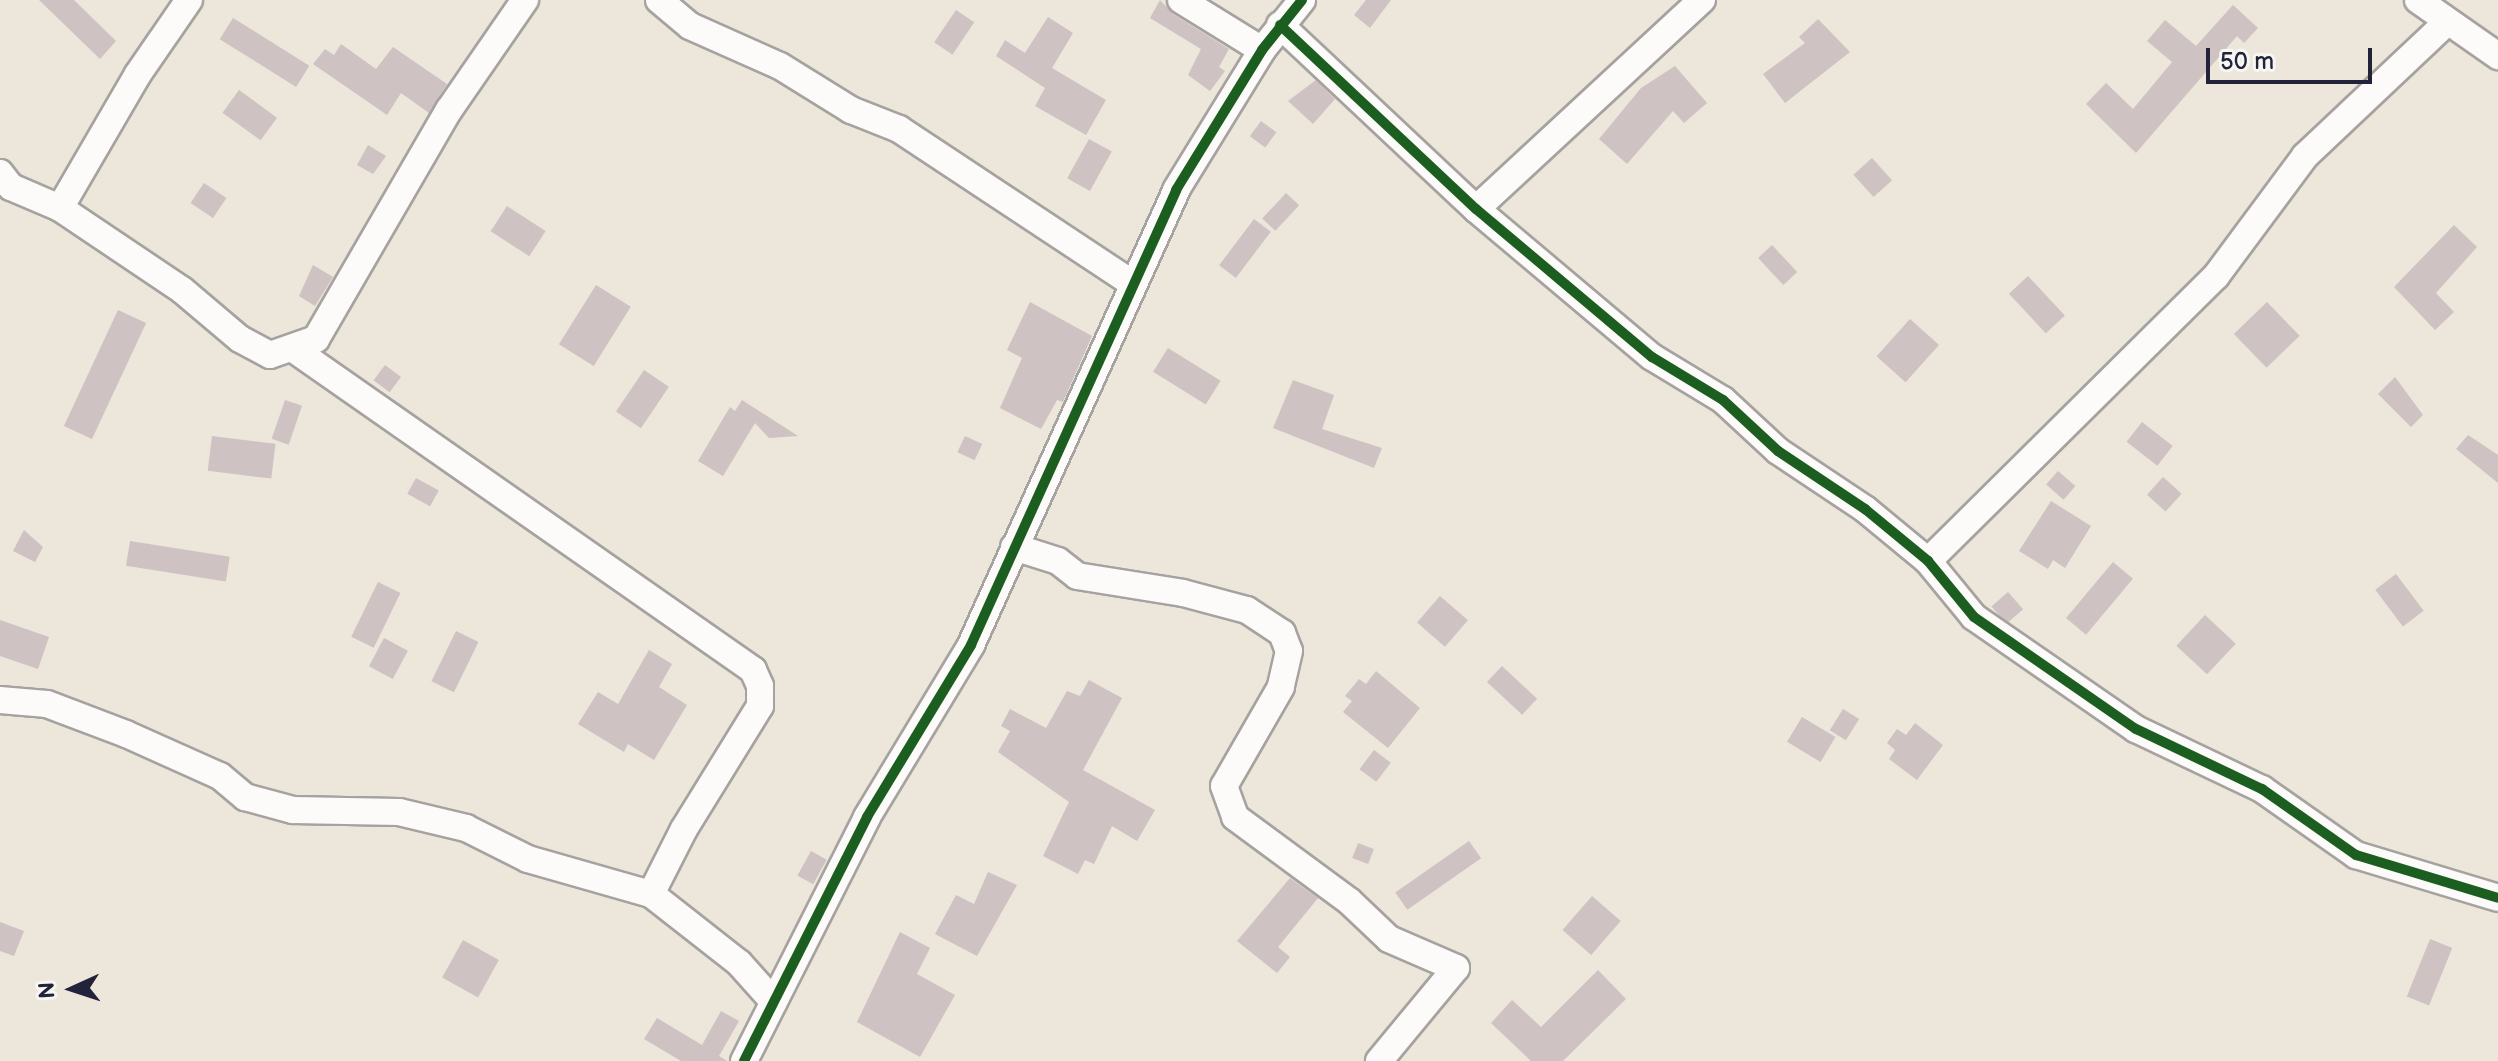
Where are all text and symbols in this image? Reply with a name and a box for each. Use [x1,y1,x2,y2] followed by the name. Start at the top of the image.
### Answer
[2210,32,2376,82] scale bar
[2220,47,2274,76] text: 50 m
[32,949,112,1029] north arrow
[34,981,61,999] text: N

